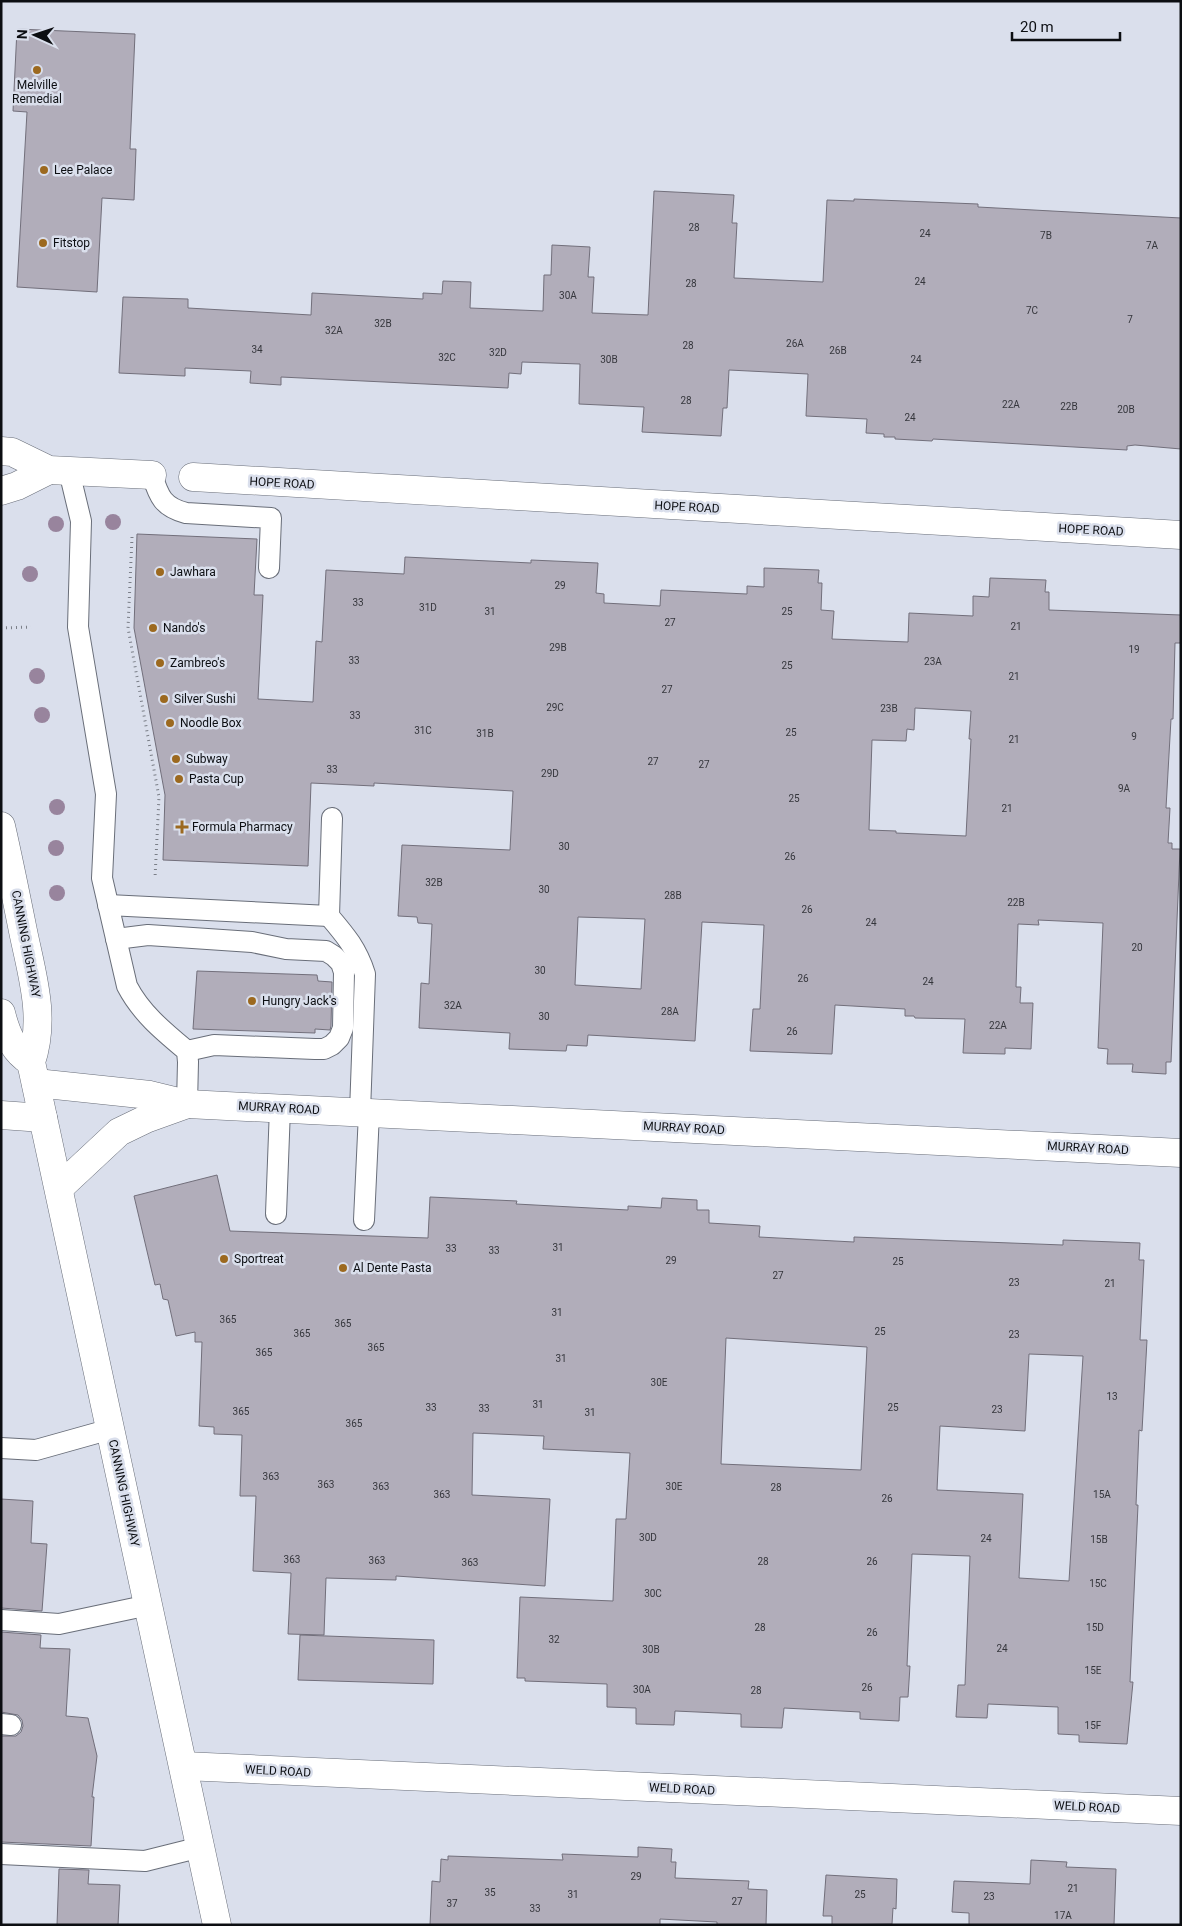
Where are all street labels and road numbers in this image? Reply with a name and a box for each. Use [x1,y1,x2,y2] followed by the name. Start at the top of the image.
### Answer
[249,474,315,492] street label: HOPE ROAD
[654,498,720,516] street label: HOPE ROAD
[1058,521,1124,539] street label: HOPE ROAD
[9,889,43,1000] street label: CANNING HIGHWAY
[238,1099,320,1117] street label: MURRAY ROAD
[643,1119,725,1137] street label: MURRAY ROAD
[1047,1139,1129,1157] street label: MURRAY ROAD
[106,1438,142,1549] street label: CANNING HIGHWAY
[245,1762,311,1780] street label: WELD ROAD
[649,1780,715,1798] street label: WELD ROAD
[1054,1798,1120,1816] street label: WELD ROAD

